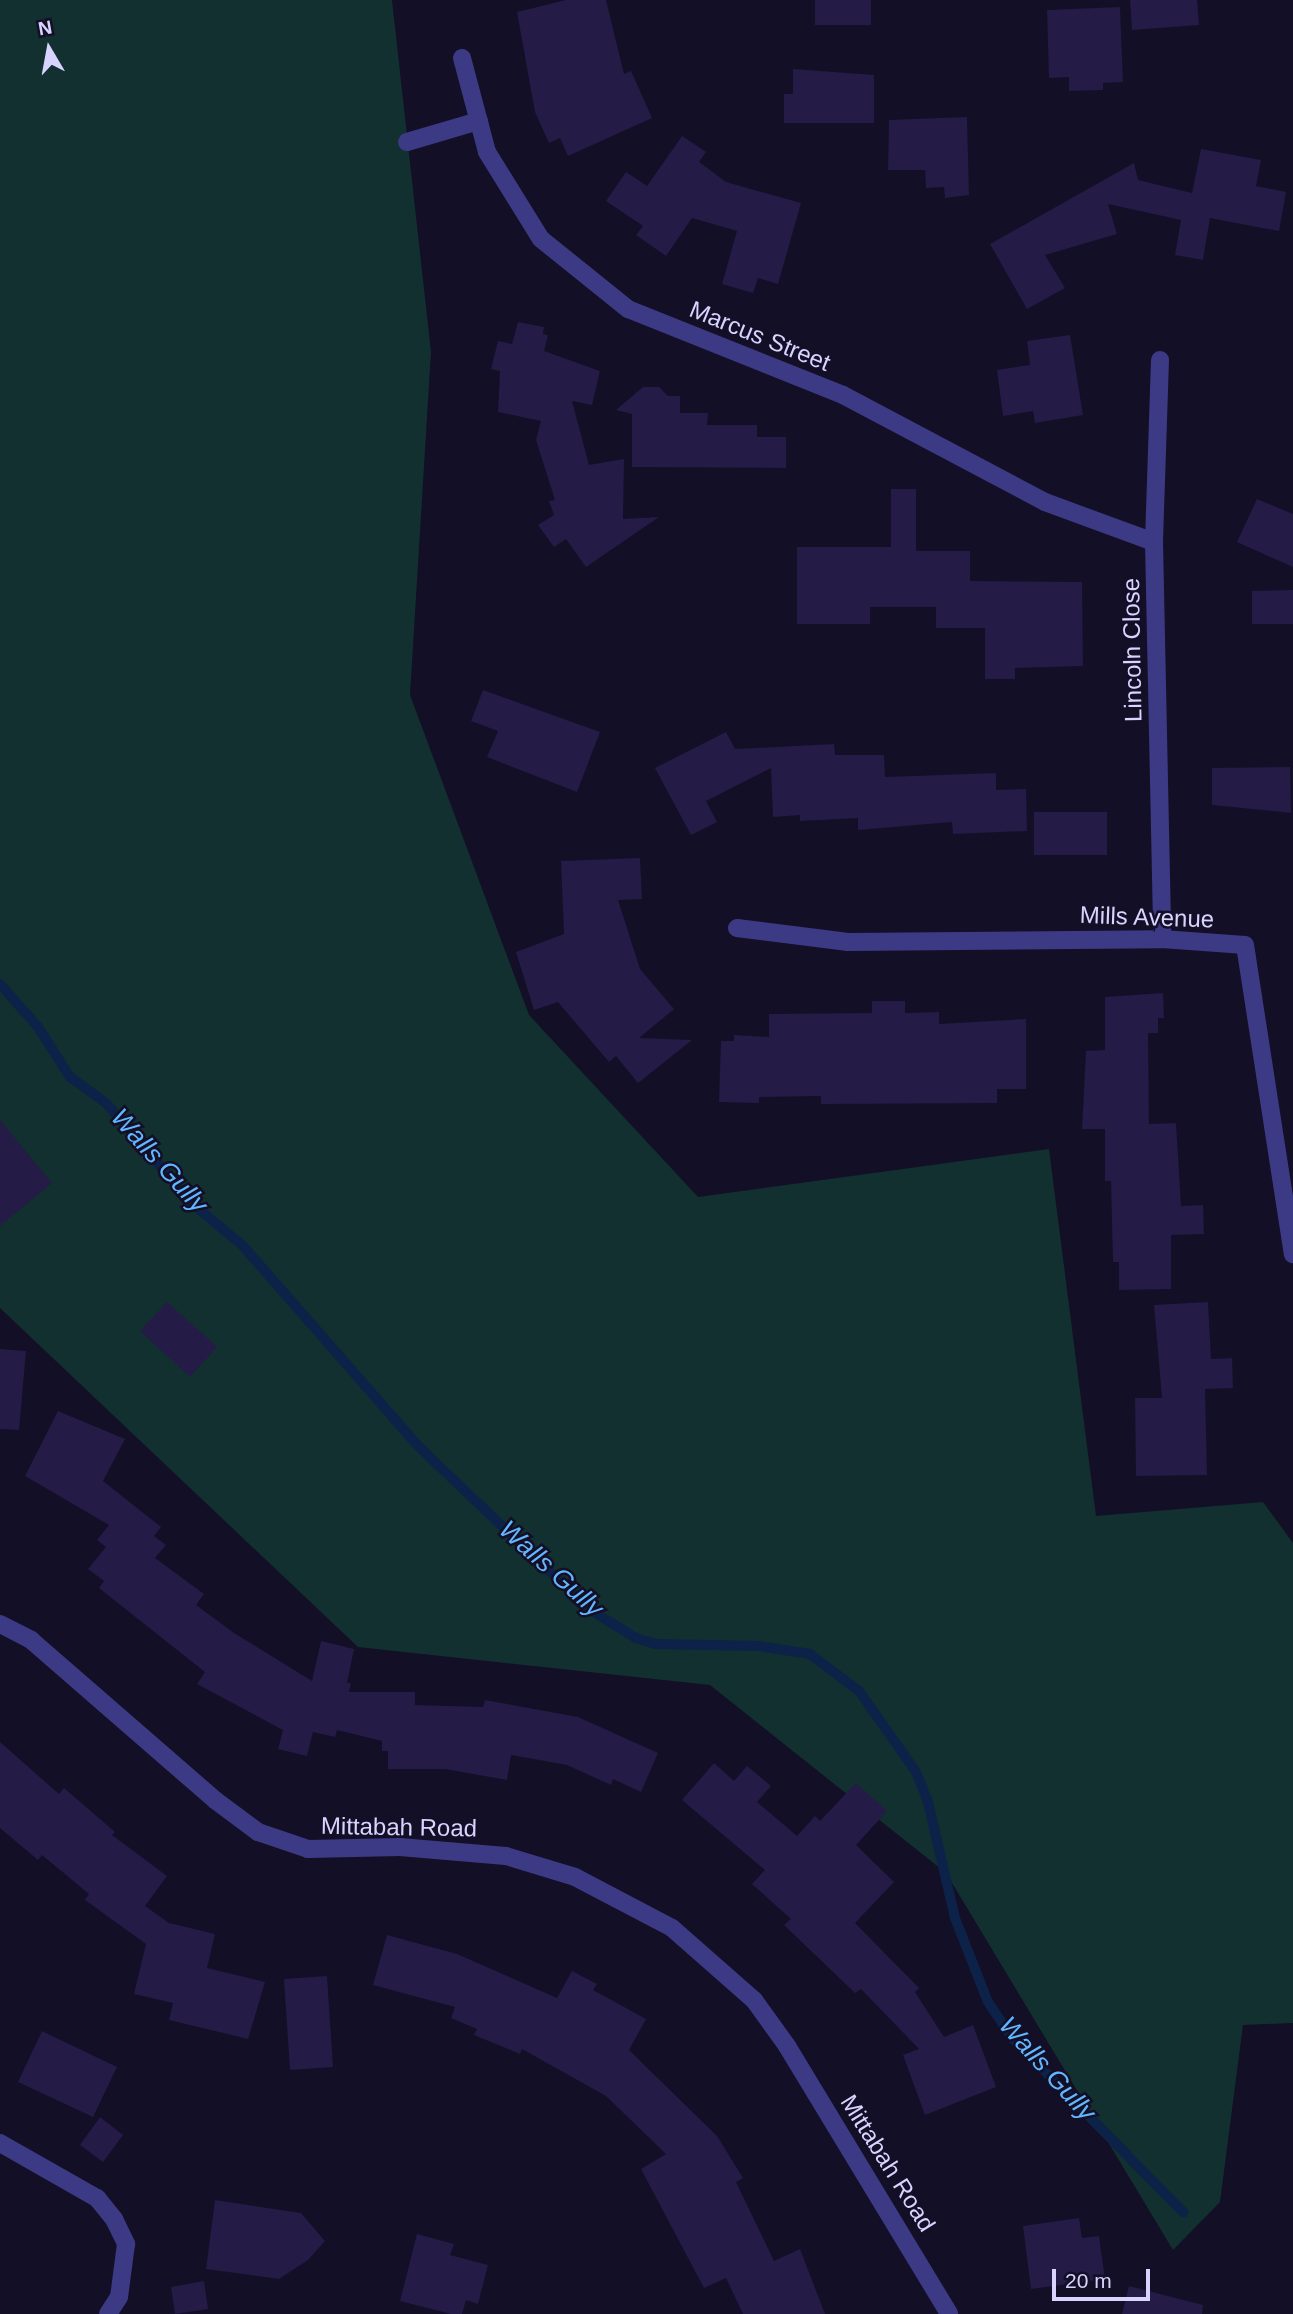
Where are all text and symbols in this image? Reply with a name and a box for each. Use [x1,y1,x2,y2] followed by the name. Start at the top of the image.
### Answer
[14,14,84,84] north arrow
[37,16,54,39] text: N
[685,295,835,377] street label: Marcus Street
[1116,578,1148,722] street label: Lincoln Close
[1079,900,1215,934] street label: Mills Avenue
[104,1102,214,1220] water label: Walls Gully
[492,1514,610,1624] water label: Walls Gully
[321,1811,477,1843] street label: Mittabah Road
[992,2010,1102,2128] water label: Walls Gully
[834,2089,942,2237] street label: Mittabah Road
[1055,2254,1153,2298] scale bar
[1065,2269,1112,2292] text: 20 m

